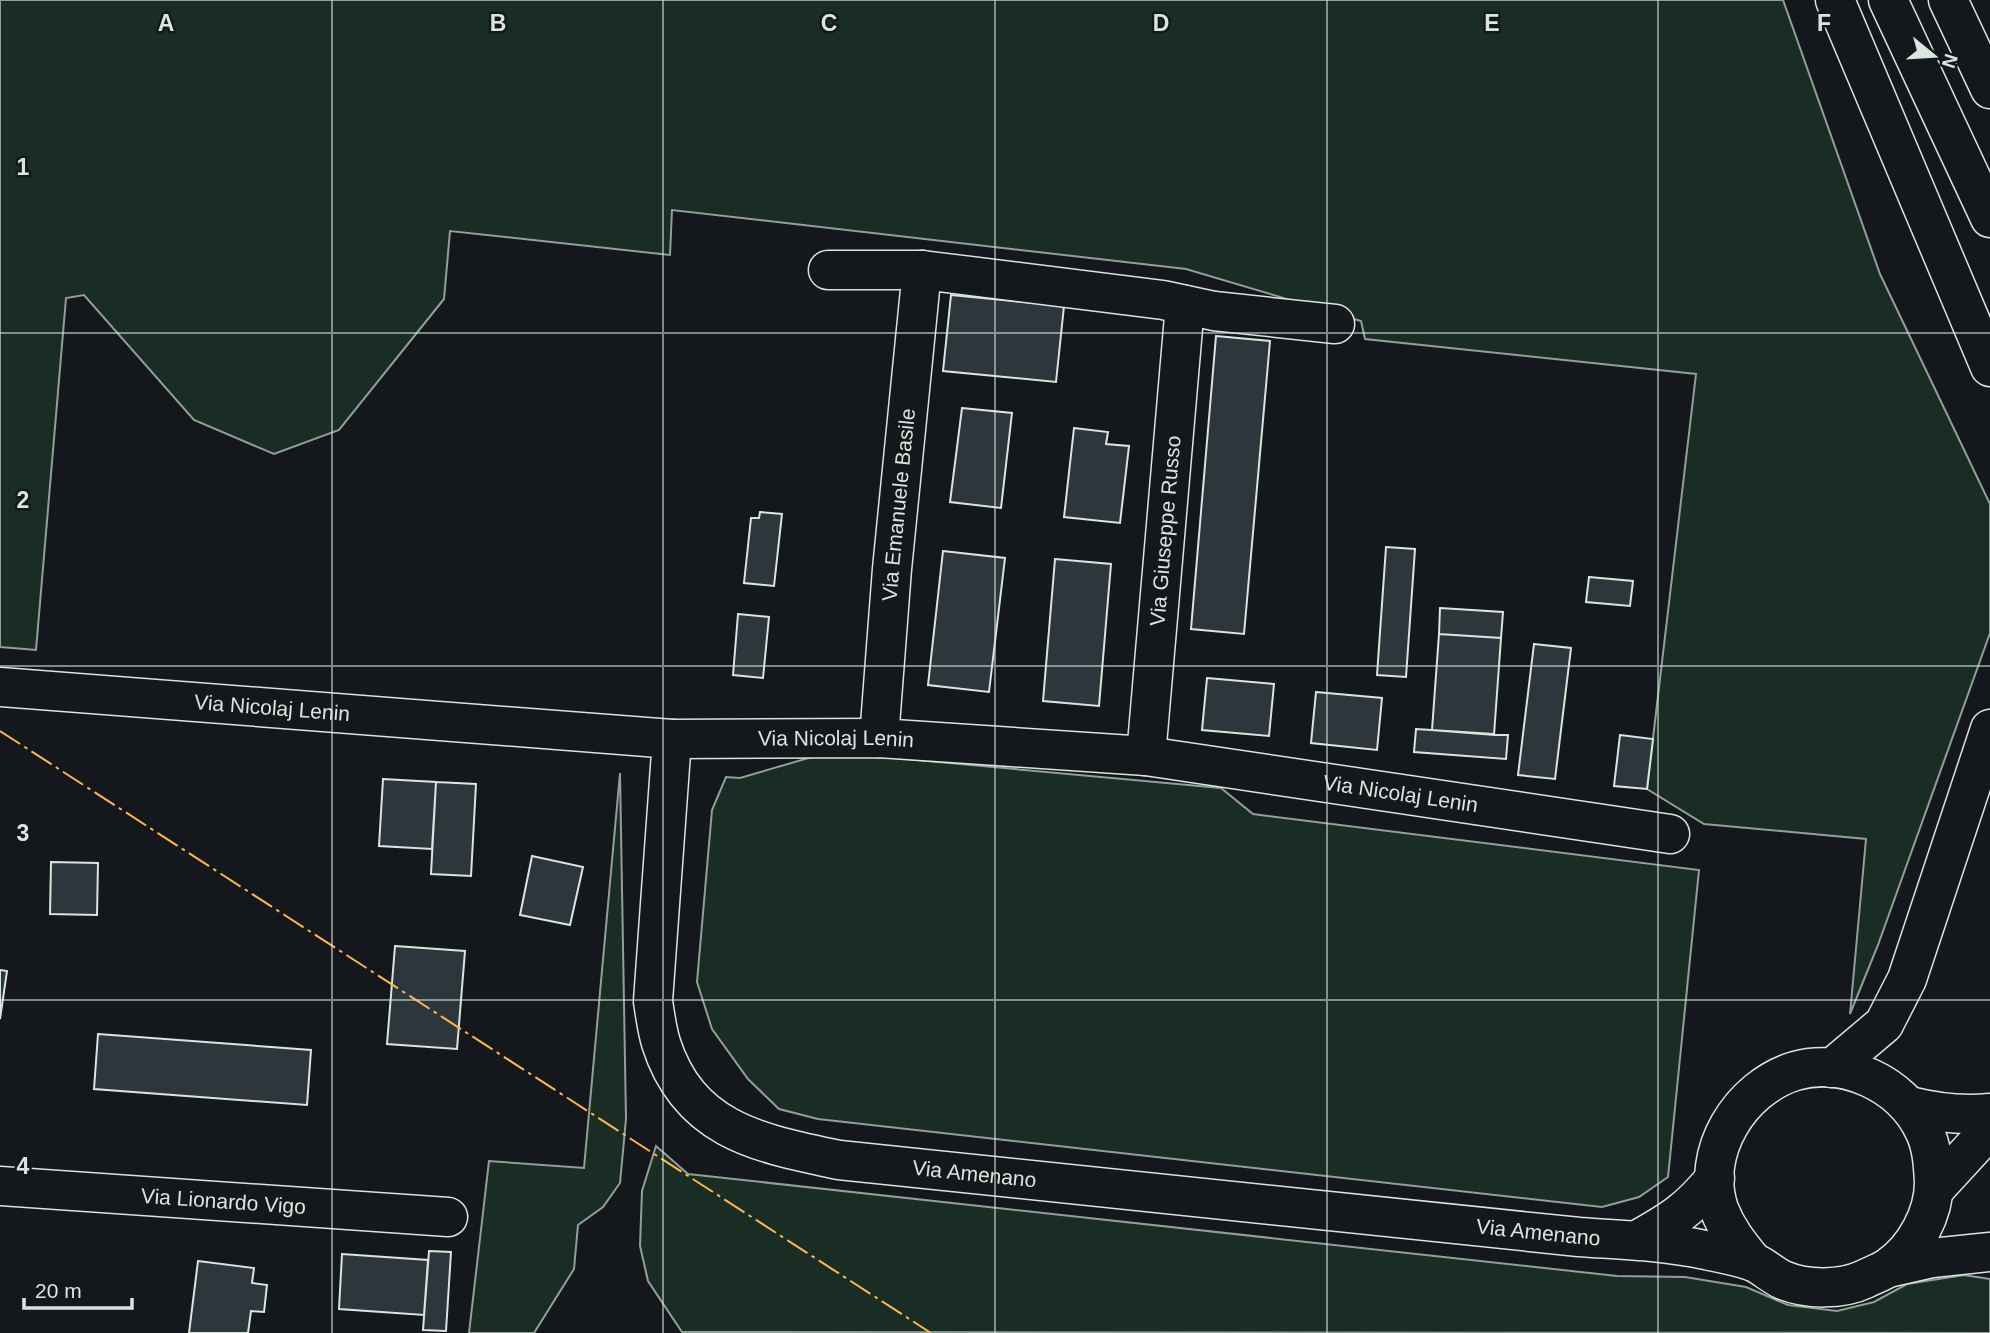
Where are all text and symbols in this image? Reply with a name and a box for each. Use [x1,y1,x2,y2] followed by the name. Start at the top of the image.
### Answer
[158,10,174,36] text: A
[490,10,506,36] text: B
[821,10,837,36] text: C
[1153,10,1169,36] text: D
[1484,10,1500,36] text: E
[1817,10,1831,36] text: F
[1899,21,1969,91] north arrow
[1938,51,1962,71] text: N
[17,154,30,180] text: 1
[878,407,919,602] street label: Via Emanuele Basile
[1145,435,1185,627] street label: Via Giuseppe Russo
[17,487,29,513] text: 2
[193,690,351,725] street label: Via Nicolaj Lenin
[758,726,915,751] street label: Via Nicolaj Lenin
[1322,771,1480,816] street label: Via Nicolaj Lenin
[17,820,29,846] text: 3
[17,1153,30,1179] text: 4
[911,1156,1038,1191] street label: Via Amenano
[140,1184,307,1218] street label: Via Lionardo Vigo
[1475,1214,1601,1249] street label: Via Amenano
[24,1266,133,1310] scale bar
[35,1279,82,1302] text: 20 m

